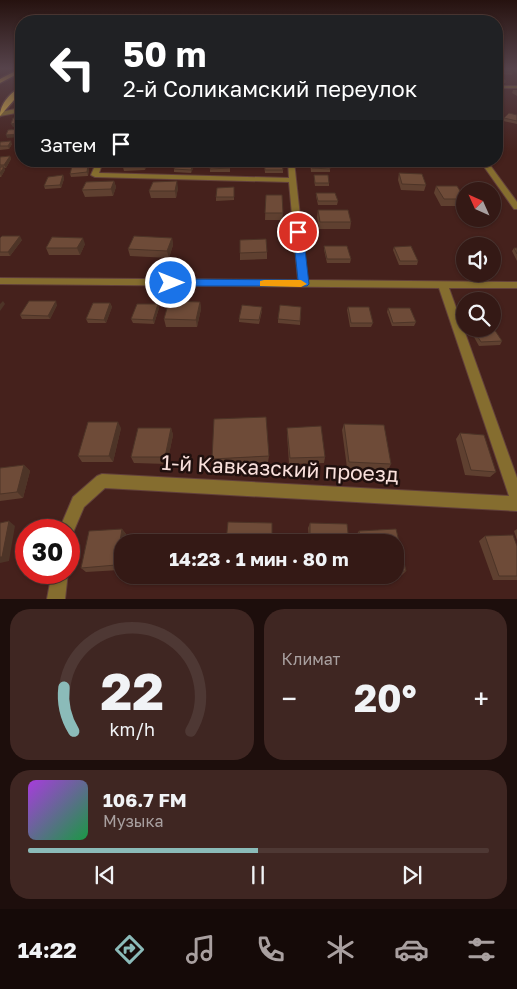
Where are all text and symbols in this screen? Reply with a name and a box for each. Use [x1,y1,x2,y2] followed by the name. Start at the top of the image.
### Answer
[123,33,206,75] text: 50 m
[40,35,105,100] icon: left
[123,75,417,102] text: 2-й Соликамский переулок
[107,130,135,158] icon: arrive
[40,133,97,156] text: Затем
[456,182,501,228] north arrow
[456,182,501,337] map controls
[277,211,319,253] pin
[284,218,312,246] icon: arrive
[456,237,501,282] button: sound
[144,256,196,308] position arrow
[456,292,501,337] button: search
[161,449,400,487] street label: 1-й Кавказский проезд
[15,519,80,584] speed limit sign: 30
[169,547,349,570] text: 14:23 · 1 мин · 80 m
[282,649,340,669] text: Климат
[100,659,163,721] text: 22
[354,675,417,720] text: 20°
[282,682,297,715] text: −
[474,682,489,715] text: +
[109,718,154,740] text: km/h
[103,788,187,811] text: 106.7 FM
[103,811,164,831] text: Музыка
[91,861,119,889] icon: previous
[244,861,272,889] icon: pause
[398,861,426,889] icon: next
[112,932,147,967] icon: directions
[183,932,218,967] icon: music
[253,932,288,967] icon: phone
[323,932,358,967] icon: climate
[394,932,429,967] icon: car
[464,932,499,967] icon: filters
[18,936,77,963] text: 14:22

